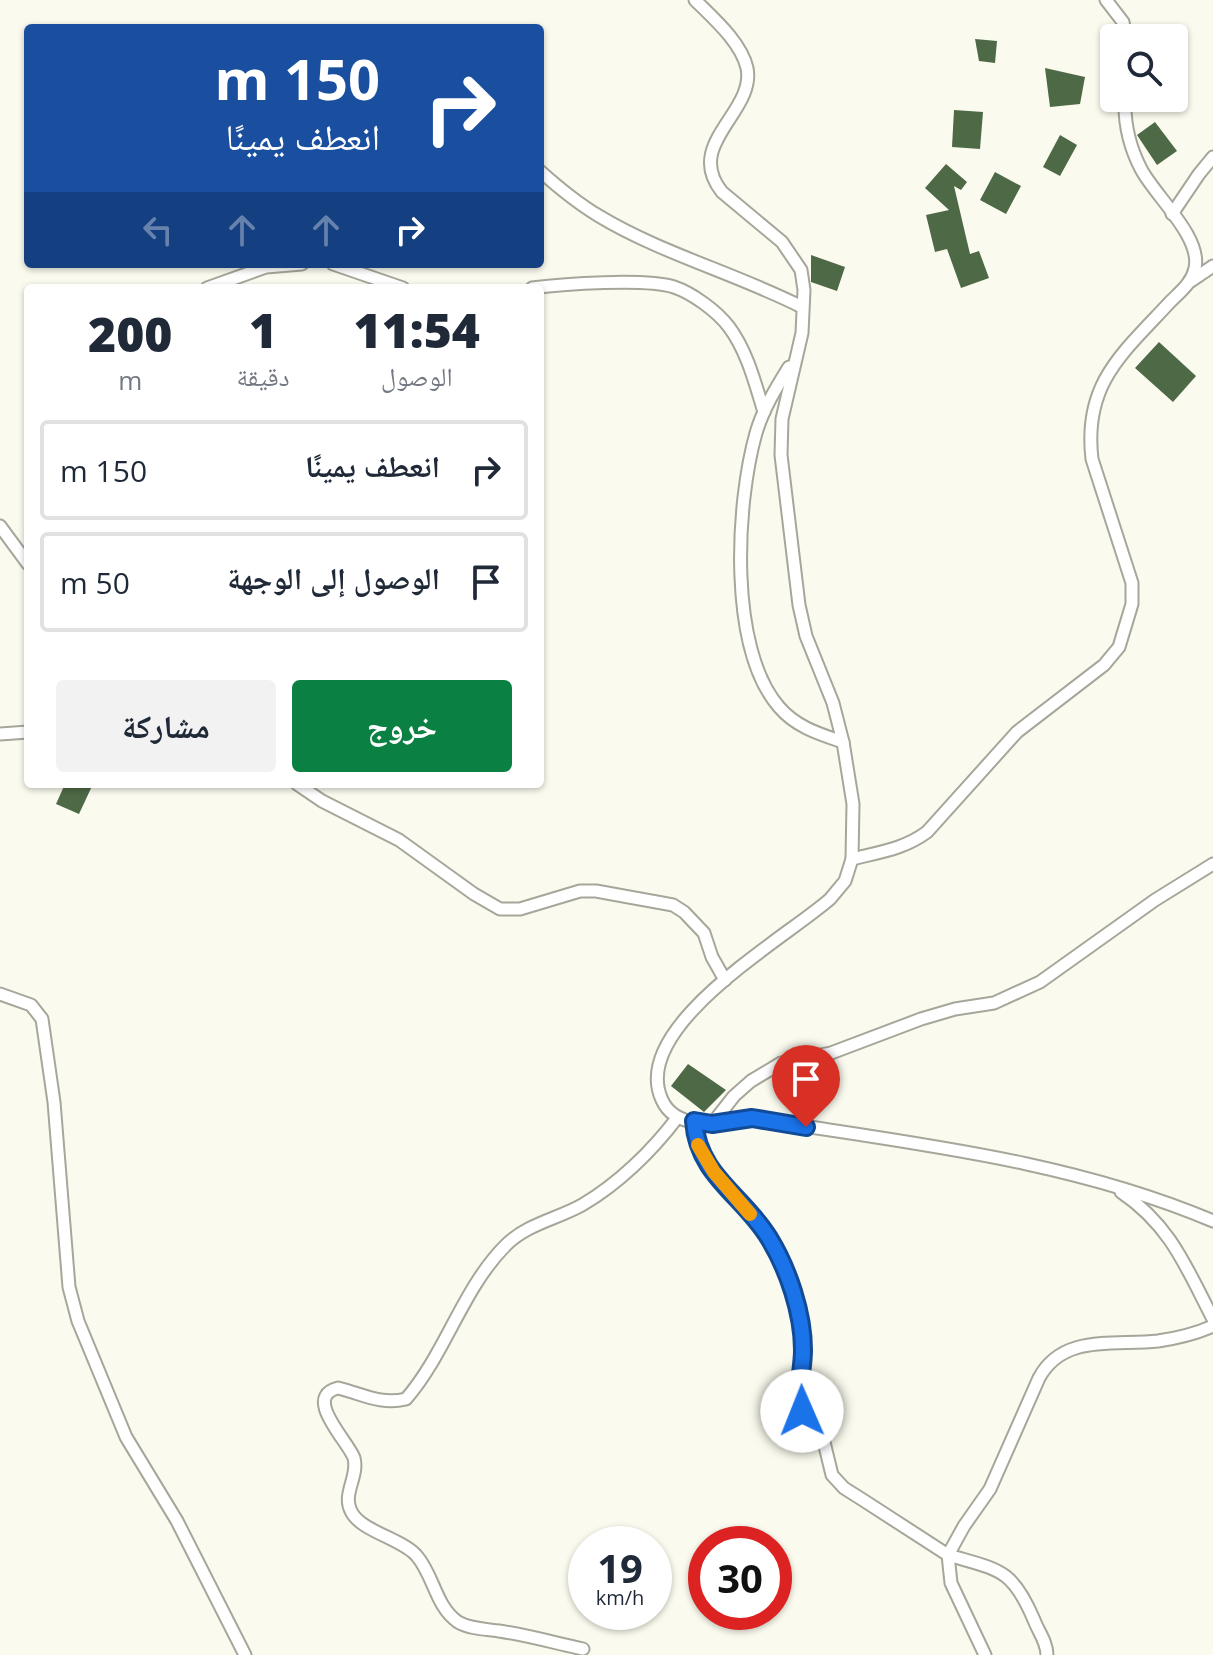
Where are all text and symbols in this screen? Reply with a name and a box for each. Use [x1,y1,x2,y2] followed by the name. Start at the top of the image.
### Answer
[1100,24,1188,112] map controls
[1100,24,1188,112] button: search
[214,40,380,116] text: 150 m
[408,56,512,160] icon: right
[225,112,380,161] text: انعطف يمينًا
[136,208,180,252] icon: left
[220,208,264,252] icon: ahead
[304,208,348,252] icon: ahead
[388,208,432,252] icon: right
[249,297,277,362] text: 1
[354,297,480,362] text: 11:54
[88,301,172,366] text: 200
[237,358,289,394] text: دقيقة
[381,358,453,394] text: الوصول
[118,362,142,398] text: m
[305,445,440,486] text: انعطف يمينًا
[464,448,508,492] icon: right
[60,450,147,491] text: 150 m
[227,557,440,598] text: الوصول إلى الوجهة
[464,560,508,604] icon: arrive
[60,562,130,603] text: 50 m
[56,680,276,772] button: مشاركة
[292,680,512,772] button: خروج
[772,1045,840,1127] pin
[784,1057,828,1101] icon: arrive
[760,1369,844,1453] position arrow
[688,1526,792,1630] speed limit sign: 30
[597,1540,643,1595] text: 19
[596,1584,644,1611] text: km/h

